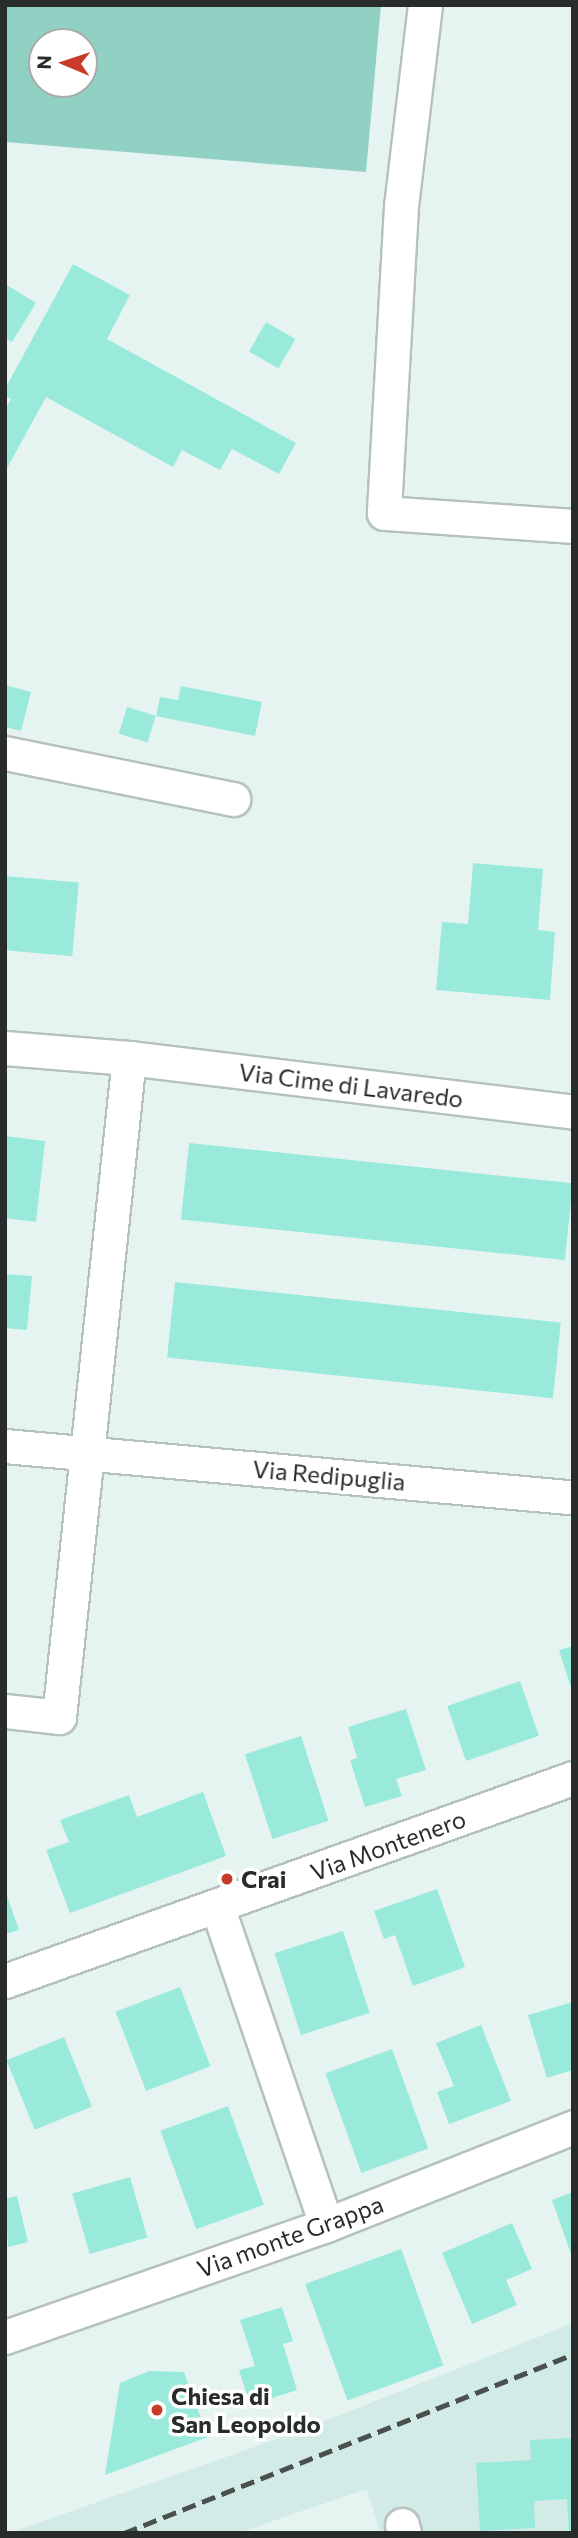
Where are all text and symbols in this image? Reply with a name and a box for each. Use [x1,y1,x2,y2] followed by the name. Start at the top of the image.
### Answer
[28,28,98,98] north arrow
[32,55,55,70] text: N
[237,1057,465,1113] street label: Via Cime di Lavaredo
[251,1454,407,1496] street label: Via Redipuglia
[306,1804,470,1886] street label: Via Montenero
[241,1865,286,1893] place label: Crai
[219,1871,235,1887] marker: Crai
[193,2189,387,2283] street label: Via monte Grappa
[171,2382,321,2438] place label: Chiesa di San Leopoldo
[149,2402,165,2418] marker: Chiesa di San Leopoldo

